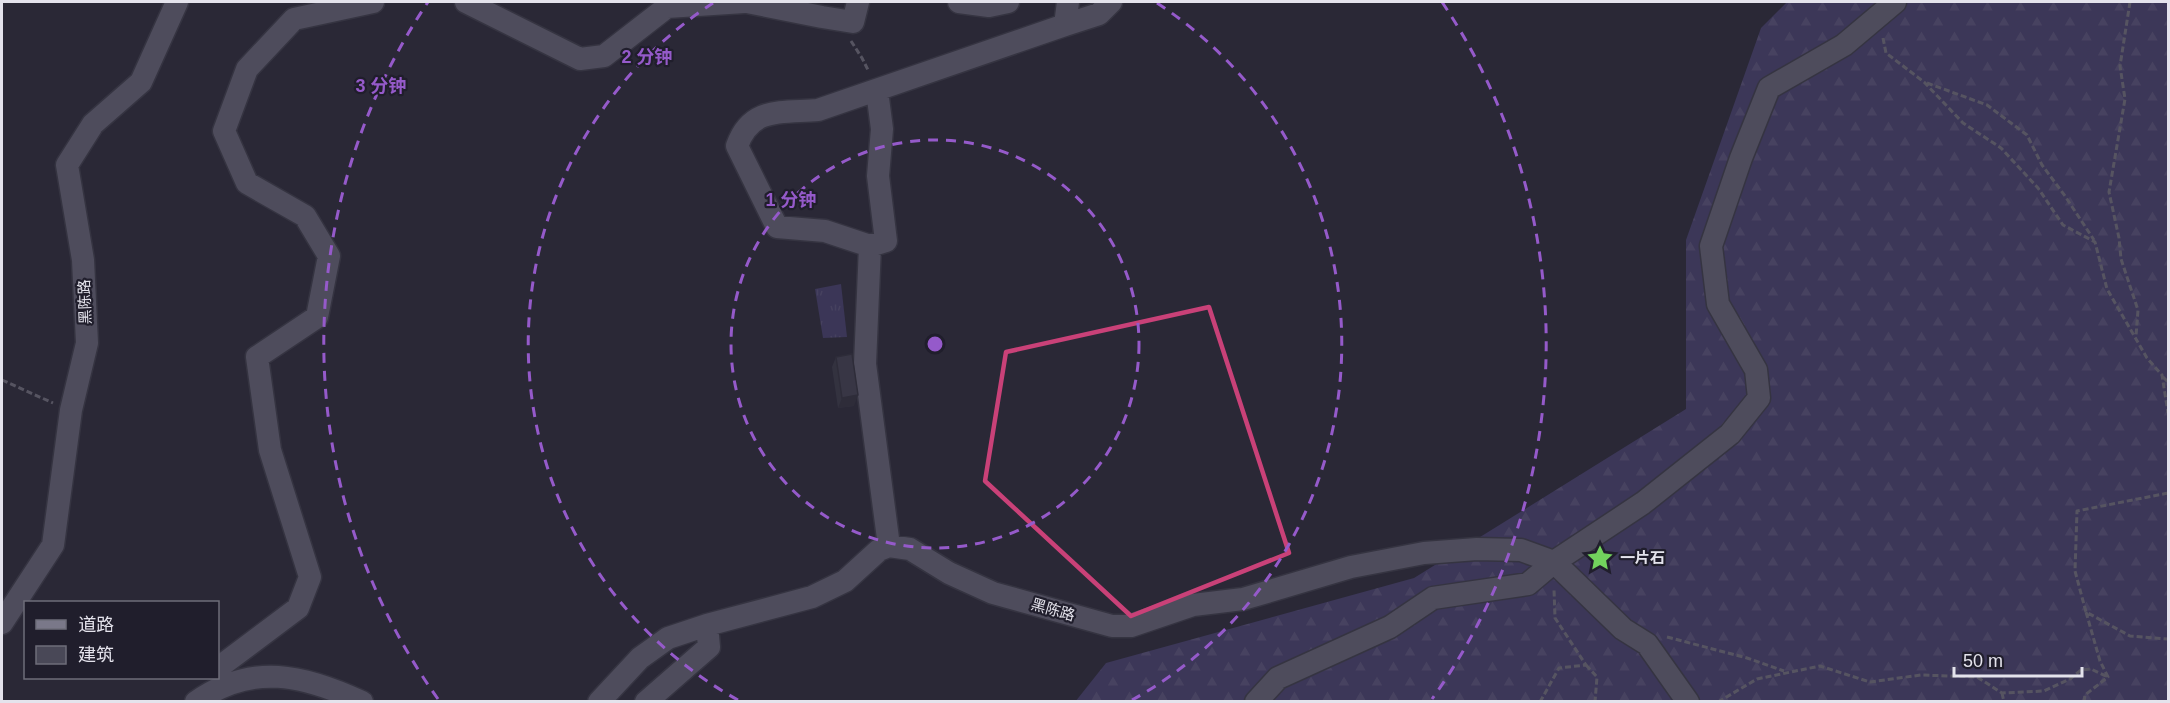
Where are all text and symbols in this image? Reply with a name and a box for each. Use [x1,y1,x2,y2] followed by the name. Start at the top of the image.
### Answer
[621,47,673,67] text: 2 分钟
[355,76,407,96] text: 3 分钟
[765,190,817,210] text: 1 分钟
[75,279,94,325] street label: 黑陈路
[925,334,945,354] centre of rings
[1585,543,1615,573] place icon: 一片石
[1620,549,1665,566] place label: 一片石
[1029,595,1077,624] street label: 黑陈路
[24,601,219,679] legend
[78,615,114,635] text: 道路
[1954,640,2082,678] scale bar
[78,645,114,665] text: 建筑
[1963,651,2003,671] text: 50 m

